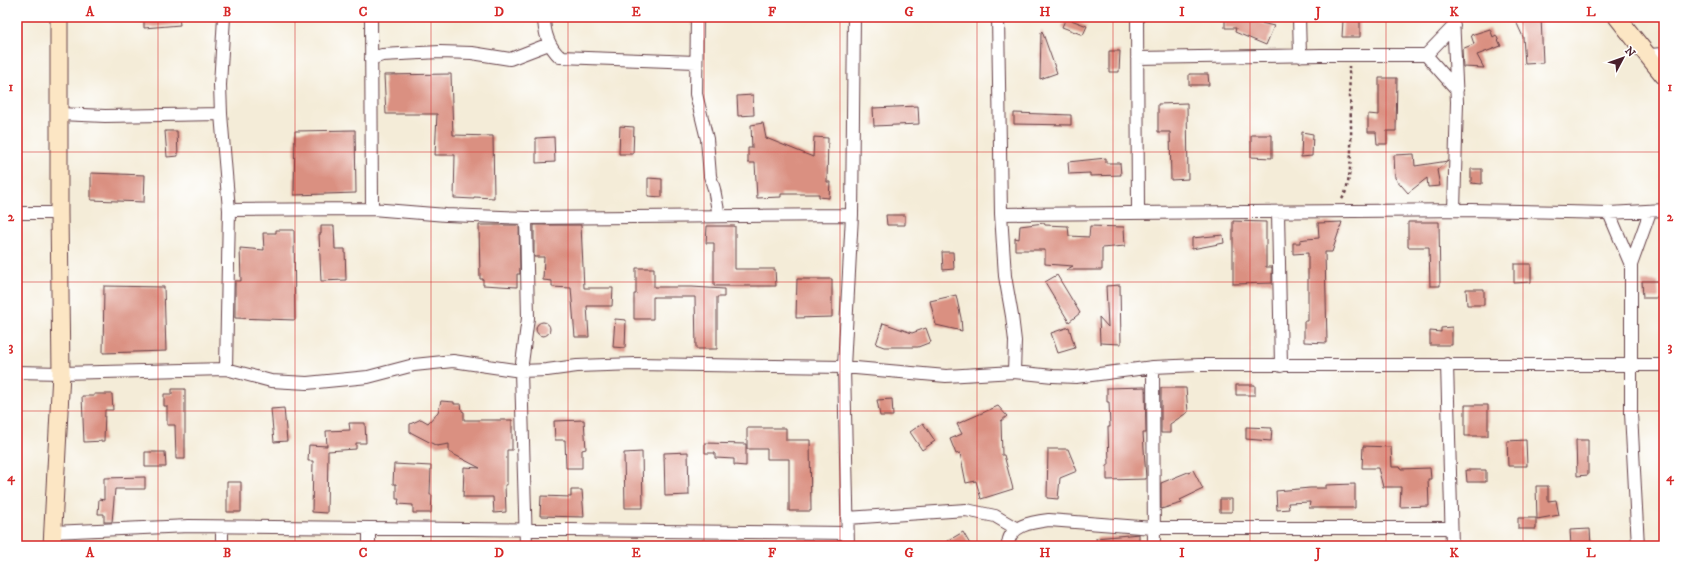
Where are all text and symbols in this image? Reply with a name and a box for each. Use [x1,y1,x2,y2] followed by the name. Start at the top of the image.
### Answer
[85,4,95,20] text: A
[223,4,231,20] text: B
[359,4,368,20] text: C
[494,4,504,20] text: D
[631,4,641,20] text: E
[768,4,777,20] text: F
[904,4,914,20] text: G
[1040,4,1051,20] text: H
[1179,4,1185,20] text: I
[1313,4,1321,21] text: J
[1449,4,1459,20] text: K
[1586,4,1596,20] text: L
[1603,38,1643,78] north arrow
[1622,44,1638,60] text: N
[9,79,14,95] text: 1
[1668,79,1673,95] text: 1
[8,209,15,225] text: 2
[1667,209,1674,225] text: 2
[9,339,14,355] text: 3
[1668,339,1673,355] text: 3
[6,469,15,486] text: 4
[1665,469,1674,486] text: 4
[85,545,95,561] text: A
[223,545,231,561] text: B
[359,545,368,561] text: C
[494,545,504,561] text: D
[631,545,641,561] text: E
[768,545,777,561] text: F
[904,545,914,561] text: G
[1040,545,1051,561] text: H
[1179,545,1185,561] text: I
[1313,545,1321,562] text: J
[1449,545,1459,561] text: K
[1586,545,1596,561] text: L

